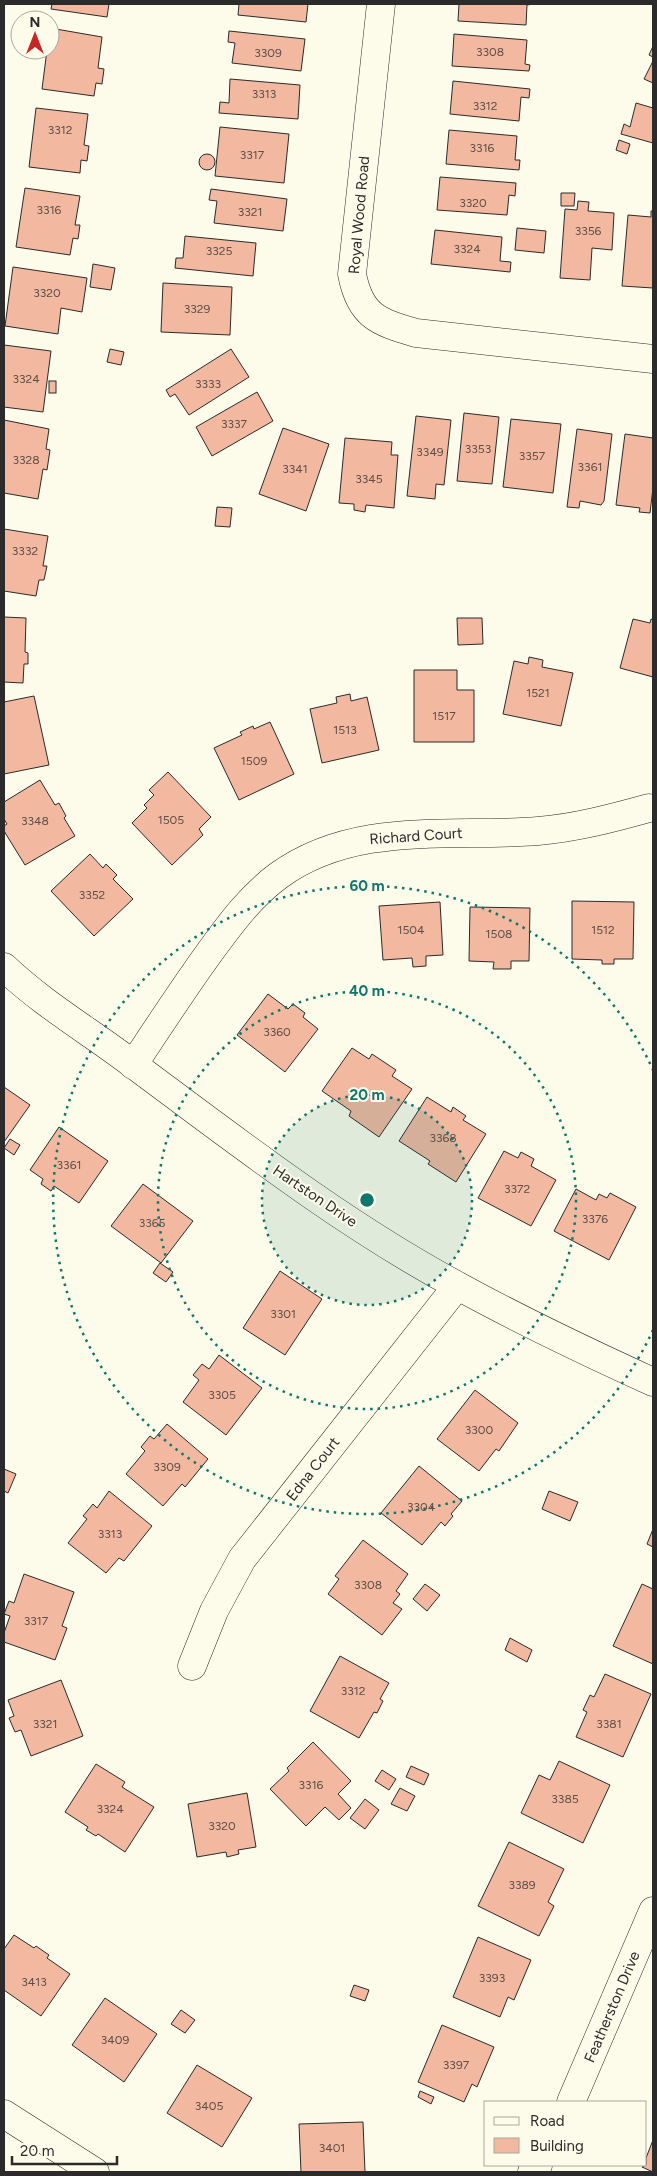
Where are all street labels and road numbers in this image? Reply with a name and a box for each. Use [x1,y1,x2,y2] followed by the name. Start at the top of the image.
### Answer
[345,155,373,275] street label: Royal Wood Road
[369,824,463,848] street label: Richard Court
[269,1161,361,1231] street label: Hartston Drive
[283,1433,344,1504] street label: Edna Court
[580,1949,644,2065] street label: Featherston Drive

